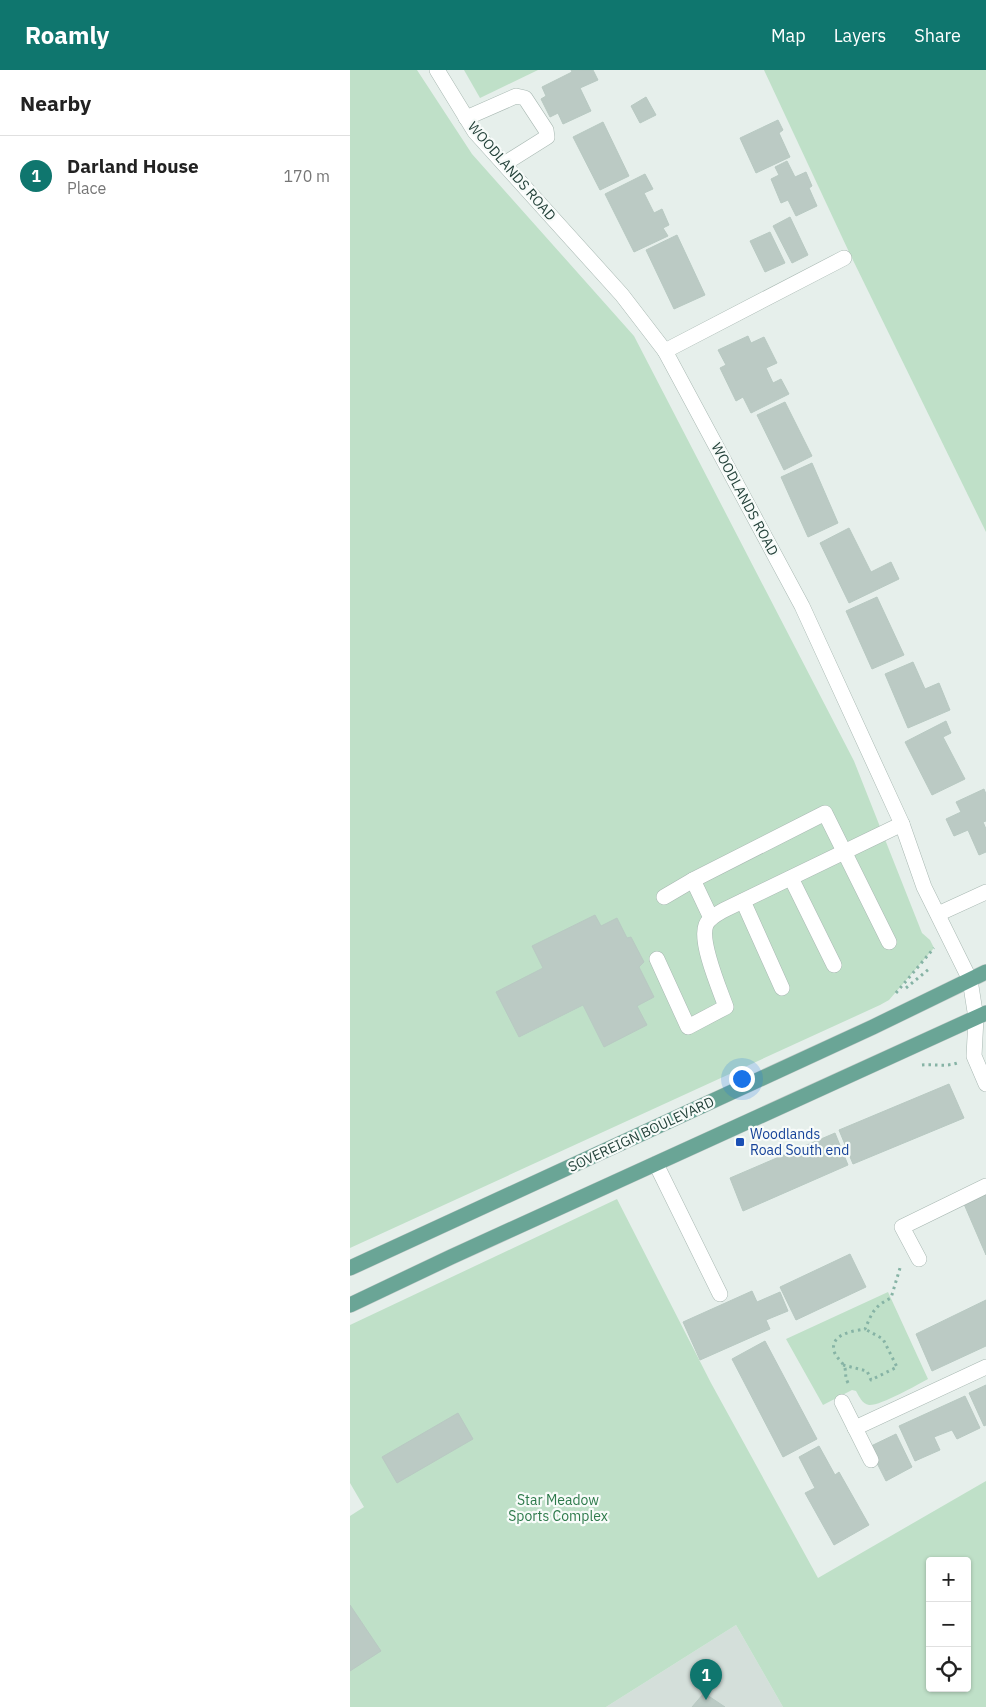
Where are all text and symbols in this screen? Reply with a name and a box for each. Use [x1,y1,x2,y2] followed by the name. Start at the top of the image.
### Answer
[25,19,109,51] text: Roamly
[771,24,806,47] text: Map
[834,24,886,47] text: Layers
[914,24,961,47] text: Share
[20,89,91,117] text: Nearby
[464,118,560,224] street label: WOODLANDS ROAD
[67,154,199,178] text: Darland House
[31,166,41,186] text: 1
[283,166,330,186] text: 170 m
[67,178,106,198] text: Place
[708,439,782,559] street label: WOODLANDS ROAD
[729,1066,755,1092] your location
[565,1092,717,1176] street label: SOVEREIGN BOULEVARD
[750,1125,849,1159] place label: Woodlands Road South end
[734,1136,746,1148] marker: Woodlands Road South end
[508,1491,608,1525] park label: Star Meadow Sports Complex
[926,1557,971,1692] map controls
[926,1557,971,1602] button: +
[926,1602,971,1647] button: −
[926,1647,971,1692] button: locate
[690,1659,722,1700] pin: 1

